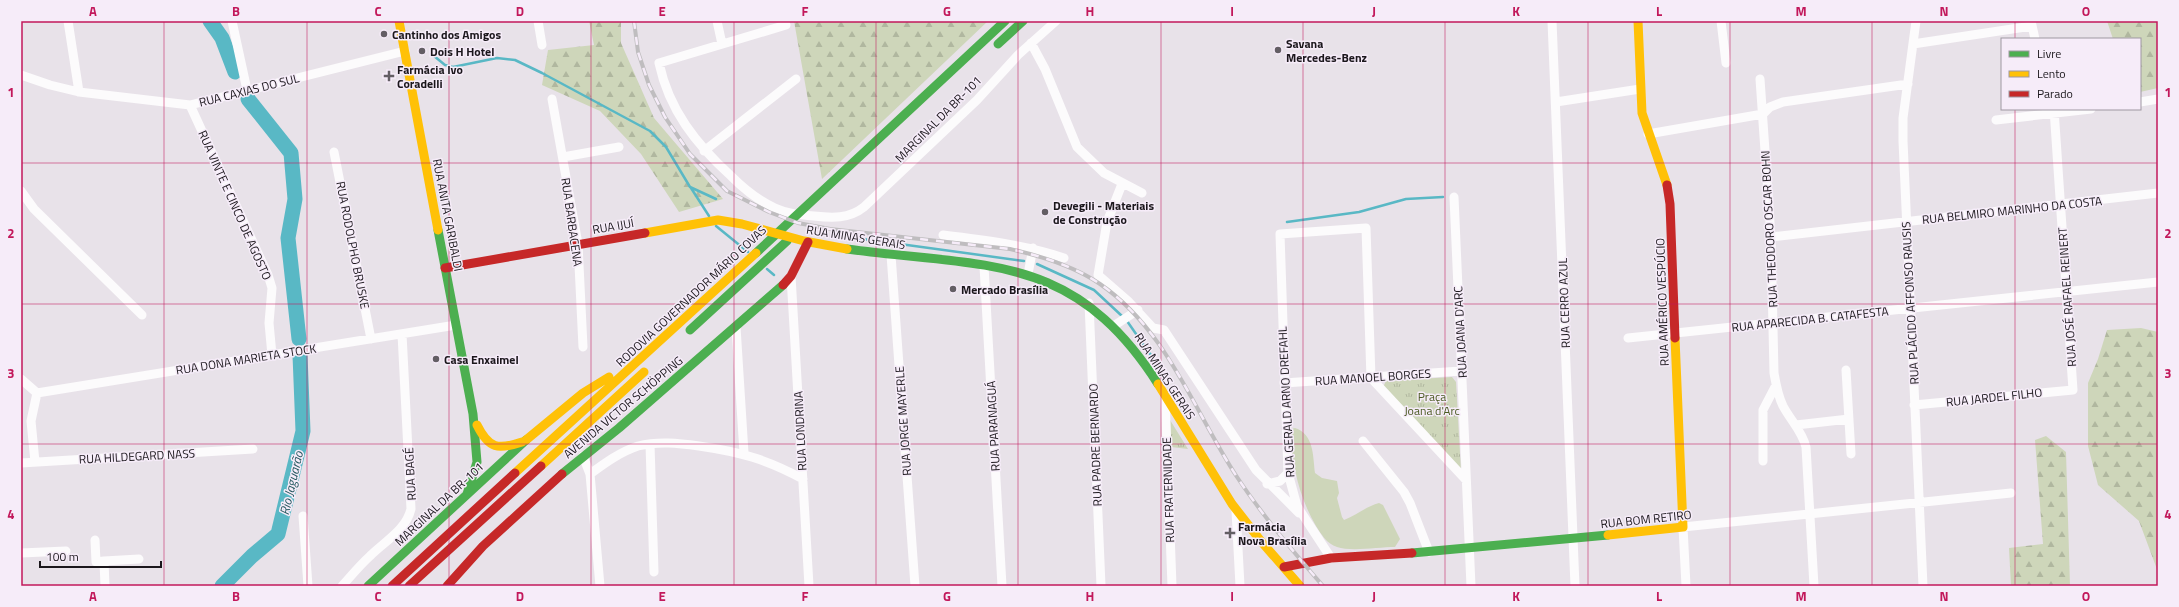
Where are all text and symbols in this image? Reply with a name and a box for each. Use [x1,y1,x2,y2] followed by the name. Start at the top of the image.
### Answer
[89,1,97,21] text: A
[232,1,240,21] text: B
[374,1,382,21] text: C
[516,1,524,21] text: D
[658,1,666,21] text: E
[802,1,809,21] text: F
[943,1,951,21] text: G
[1086,1,1094,21] text: H
[1230,1,1234,21] text: I
[1372,1,1376,21] text: J
[1512,1,1520,21] text: K
[1656,1,1662,21] text: L
[1795,1,1807,21] text: M
[1939,1,1949,21] text: N
[2082,1,2090,21] text: O
[392,25,502,44] place label: Cantinho dos Amigos
[379,29,389,39] marker: Cantinho dos Amigos
[1286,34,1367,67] place label: Savana Mercedes-Benz
[2001,38,2141,110] legend
[430,42,494,61] place label: Dois H Hotel
[2037,44,2061,63] text: Livre
[1273,45,1283,55] marker: Savana Mercedes-Benz
[417,46,427,56] marker: Dois H Hotel
[397,60,463,93] place label: Farmácia Ivo Coradelli
[2037,64,2066,83] text: Lento
[197,68,301,112] street label: RUA CAXIAS DO SUL
[384,71,394,81] marker: Farmácia Ivo Coradelli
[890,71,986,167] street label: MARGINAL DA BR-101
[7,82,15,102] text: 1
[2164,82,2172,102] text: 1
[2037,84,2073,103] text: Parado
[193,127,277,283] street label: RUA VINTE E CINCO DE AGOSTO
[1755,150,1783,308] street label: RUA THEODORO OSCAR BOHN
[428,157,468,273] street label: RUA ANITA GARIBALDI
[556,176,588,268] street label: RUA BARBACENA
[331,179,375,311] street label: RUA RODOLPHO BRUSKE
[1921,191,2103,229] street label: RUA BELMIRO MARINHO DA COSTA
[1053,196,1154,229] place label: Devegili - Materiais de Construção
[1040,207,1050,217] marker: Devegili - Materiais de Construção
[591,213,636,239] street label: RUA IJUÍ
[805,220,907,254] street label: RUA MINAS GERAIS
[611,221,771,371] street label: RODOVIA GOVERNADOR MÁRIO COVAS
[1896,221,1924,385] street label: RUA PLÁCIDO AFFONSO RAUSIS
[7,223,15,243] text: 2
[2164,223,2172,243] text: 2
[2053,226,2081,367] street label: RUA JOSÉ RAFAEL REINERT
[1650,237,1674,366] street label: RUA AMÉRICO VESPÚCIO
[1553,257,1575,349] street label: RUA CERRO AZUL
[961,280,1048,299] place label: Mercado Brasília
[948,284,958,294] marker: Mercado Brasília
[1448,285,1472,378] street label: RUA JOANA D'ARC
[1731,301,1889,337] street label: RUA APARECIDA B. CATAFESTA
[1273,326,1299,478] street label: RUA GERALD ARNO DREFAHL
[1130,329,1200,423] street label: RUA MINAS GERAIS
[174,338,318,379] street label: RUA DONA MARIETA STOCK
[444,350,519,369] place label: Casa Enxaimel
[559,351,687,463] street label: AVENIDA VICTOR SCHÖPPING
[431,354,441,364] marker: Casa Enxaimel
[7,363,15,383] text: 3
[1314,363,1432,391] street label: RUA MANOEL BORGES
[2164,363,2172,383] text: 3
[890,365,916,476] street label: RUA JORGE MAYERLE
[981,380,1005,472] street label: RUA PARANAGUÁ
[1945,382,2043,411] street label: RUA JARDEL FILHO
[1083,383,1107,507] street label: RUA PADRE BERNARDO
[1404,387,1460,420] park label: Praça Joana d'Arc
[788,391,812,471] street label: RUA LONDRINA
[1157,437,1179,543] street label: RUA FRATERNIDADE
[78,443,196,469] street label: RUA HILDEGARD NASS
[399,447,421,501] street label: RUA BAGÉ
[274,448,308,517] water label: Rio Jaguarão
[390,457,488,551] street label: MARGINAL DA BR-101
[7,504,15,524] text: 4
[2164,504,2172,524] text: 4
[1600,505,1693,533] street label: RUA BOM RETIRO
[1238,517,1307,550] place label: Farmácia Nova Brasília
[1225,528,1235,538] marker: Farmácia Nova Brasília
[40,543,161,569] scale bar
[46,547,79,566] text: 100 m
[89,586,97,606] text: A
[232,586,240,606] text: B
[374,586,382,606] text: C
[516,586,524,606] text: D
[658,586,666,606] text: E
[802,586,809,606] text: F
[943,586,951,606] text: G
[1086,586,1094,606] text: H
[1230,586,1234,606] text: I
[1372,586,1376,606] text: J
[1512,586,1520,606] text: K
[1656,586,1662,606] text: L
[1795,586,1807,606] text: M
[1939,586,1949,606] text: N
[2082,586,2090,606] text: O

